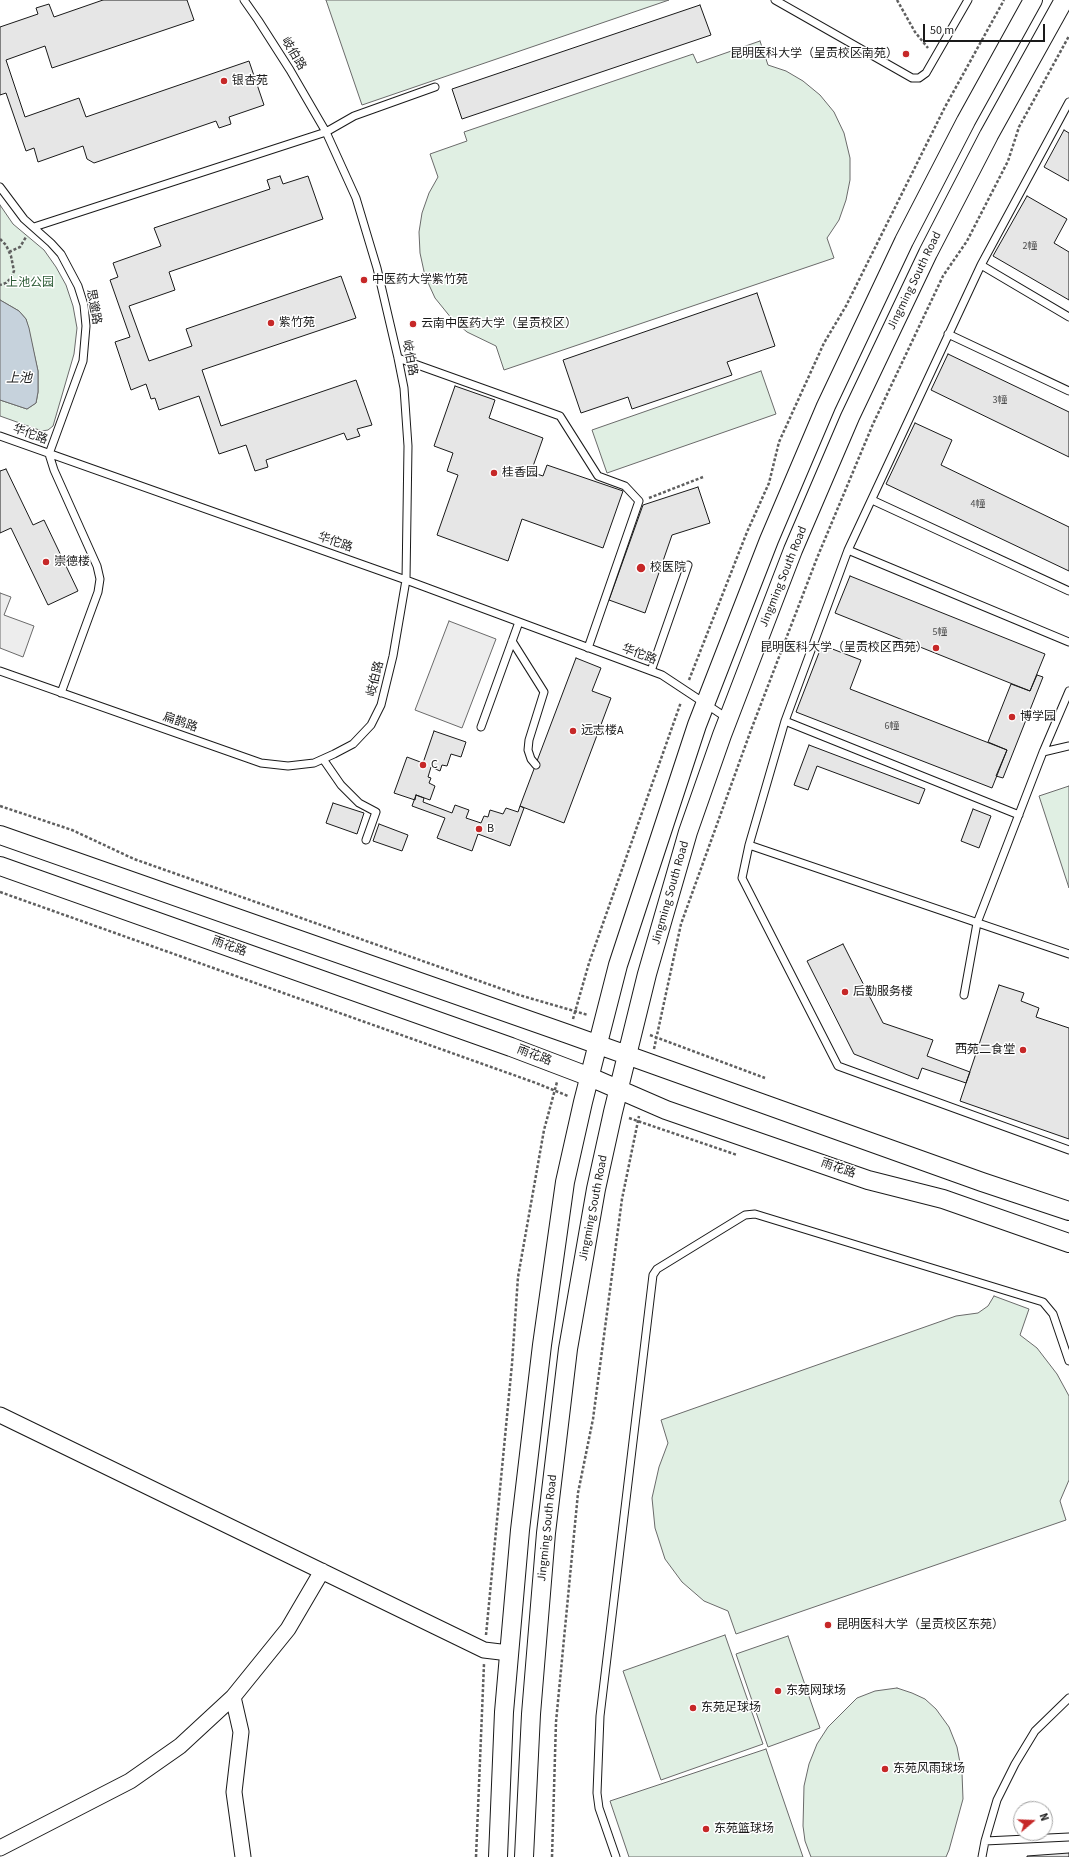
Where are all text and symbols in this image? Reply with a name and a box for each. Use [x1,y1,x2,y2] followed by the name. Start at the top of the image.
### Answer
[925,16,1047,42] scale bar
[930,22,954,39] text: 50 m
[278,35,308,73] street label: 岐伯路
[730,47,898,61] place label: 昆明医科大学（呈贡校区南苑）
[901,49,911,59] marker: 昆明医科大学（呈贡校区南苑）
[232,74,268,88] place label: 银杏苑
[219,76,229,86] marker: 银杏苑
[885,230,945,332] street label: Jingming South Road
[1023,241,1037,253] house number: 2幢
[372,273,468,287] place label: 中医药大学紫竹苑
[359,275,369,285] marker: 中医药大学紫竹苑
[6,276,54,290] park label: 上池公园
[83,288,103,326] street label: 思邈路
[279,316,315,330] place label: 紫竹苑
[421,317,577,331] place label: 云南中医药大学（呈贡校区）
[266,318,276,328] marker: 紫竹苑
[408,319,418,329] marker: 云南中医药大学（呈贡校区）
[398,339,420,377] street label: 岐伯路
[6,371,32,387] water label: 上池
[993,395,1007,407] house number: 3幢
[11,422,49,448] street label: 华佗路
[502,466,538,480] place label: 桂香园
[489,468,499,478] marker: 桂香园
[971,499,985,511] house number: 4幢
[757,525,811,629] street label: Jingming South Road
[316,530,354,556] street label: 华佗路
[54,555,90,569] place label: 崇德楼
[41,557,51,567] marker: 崇德楼
[650,561,686,575] place label: 校医院
[635,562,647,574] marker: 校医院
[933,627,947,639] house number: 5幢
[760,641,928,655] place label: 昆明医科大学（呈贡校区西苑）
[620,642,658,668] street label: 华佗路
[931,643,941,653] marker: 昆明医科大学（呈贡校区西苑）
[365,660,387,698] street label: 岐伯路
[161,710,199,736] street label: 扁鹊路
[1020,710,1056,724] place label: 博学园
[1007,712,1017,722] marker: 博学园
[885,721,899,733] house number: 6幢
[581,724,624,738] place label: 远志楼A
[568,726,578,736] marker: 远志楼A
[431,758,438,772] place label: C
[418,760,428,770] marker: C
[487,822,494,836] place label: B
[474,824,484,834] marker: B
[649,839,693,947] street label: Jingming South Road
[210,934,248,960] street label: 雨花路
[853,985,913,999] place label: 后勤服务楼
[840,987,850,997] marker: 后勤服务楼
[515,1043,553,1069] street label: 雨花路
[955,1043,1015,1057] place label: 西苑二食堂
[1018,1045,1028,1055] marker: 西苑二食堂
[577,1154,611,1262] street label: Jingming South Road
[819,1156,857,1182] street label: 雨花路
[535,1474,561,1582] street label: Jingming South Road
[836,1618,1004,1632] place label: 昆明医科大学（呈贡校区东苑）
[823,1620,833,1630] marker: 昆明医科大学（呈贡校区东苑）
[786,1684,846,1698] place label: 东苑网球场
[773,1686,783,1696] marker: 东苑网球场
[701,1701,761,1715] place label: 东苑足球场
[688,1703,698,1713] marker: 东苑足球场
[893,1762,965,1776] place label: 东苑风雨球场
[880,1764,890,1774] marker: 东苑风雨球场
[1013,1801,1053,1841] north arrow
[1036,1811,1052,1823] text: N
[714,1822,774,1836] place label: 东苑篮球场
[701,1824,711,1834] marker: 东苑篮球场

